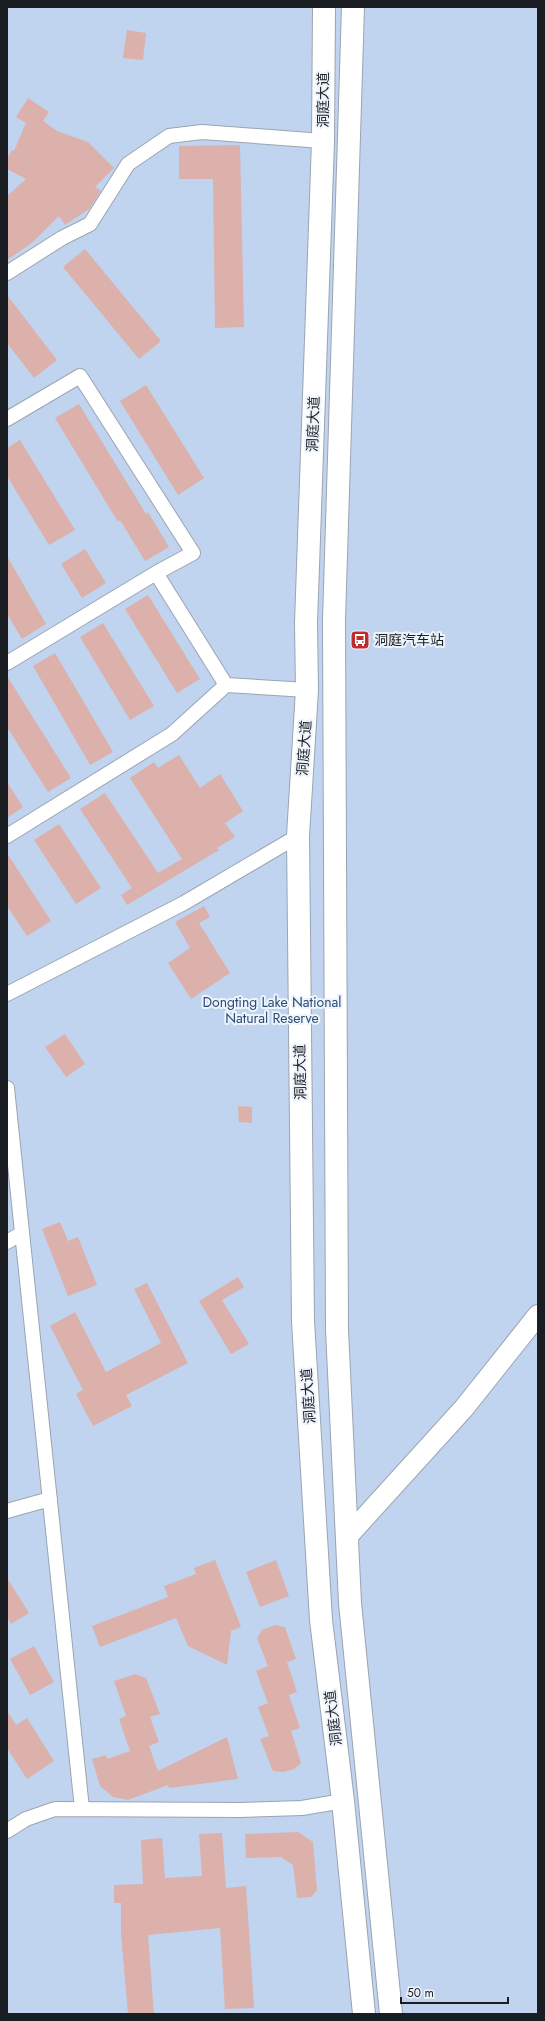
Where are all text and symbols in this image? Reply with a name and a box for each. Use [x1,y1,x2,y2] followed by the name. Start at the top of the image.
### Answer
[313,72,333,128] street label: 洞庭大道
[302,396,324,452] street label: 洞庭大道
[349,629,371,651] bus stop icon: 洞庭汽车站
[374,630,444,650] place label: 洞庭汽车站
[292,719,316,777] street label: 洞庭大道
[203,992,341,1028] park label: Dongting Lake National Natural Reserve
[290,1044,310,1100] street label: 洞庭大道
[296,1367,320,1425] street label: 洞庭大道
[320,1689,346,1747] street label: 洞庭大道
[401,1979,508,2005] scale bar
[407,1984,434,2002] text: 50 m

